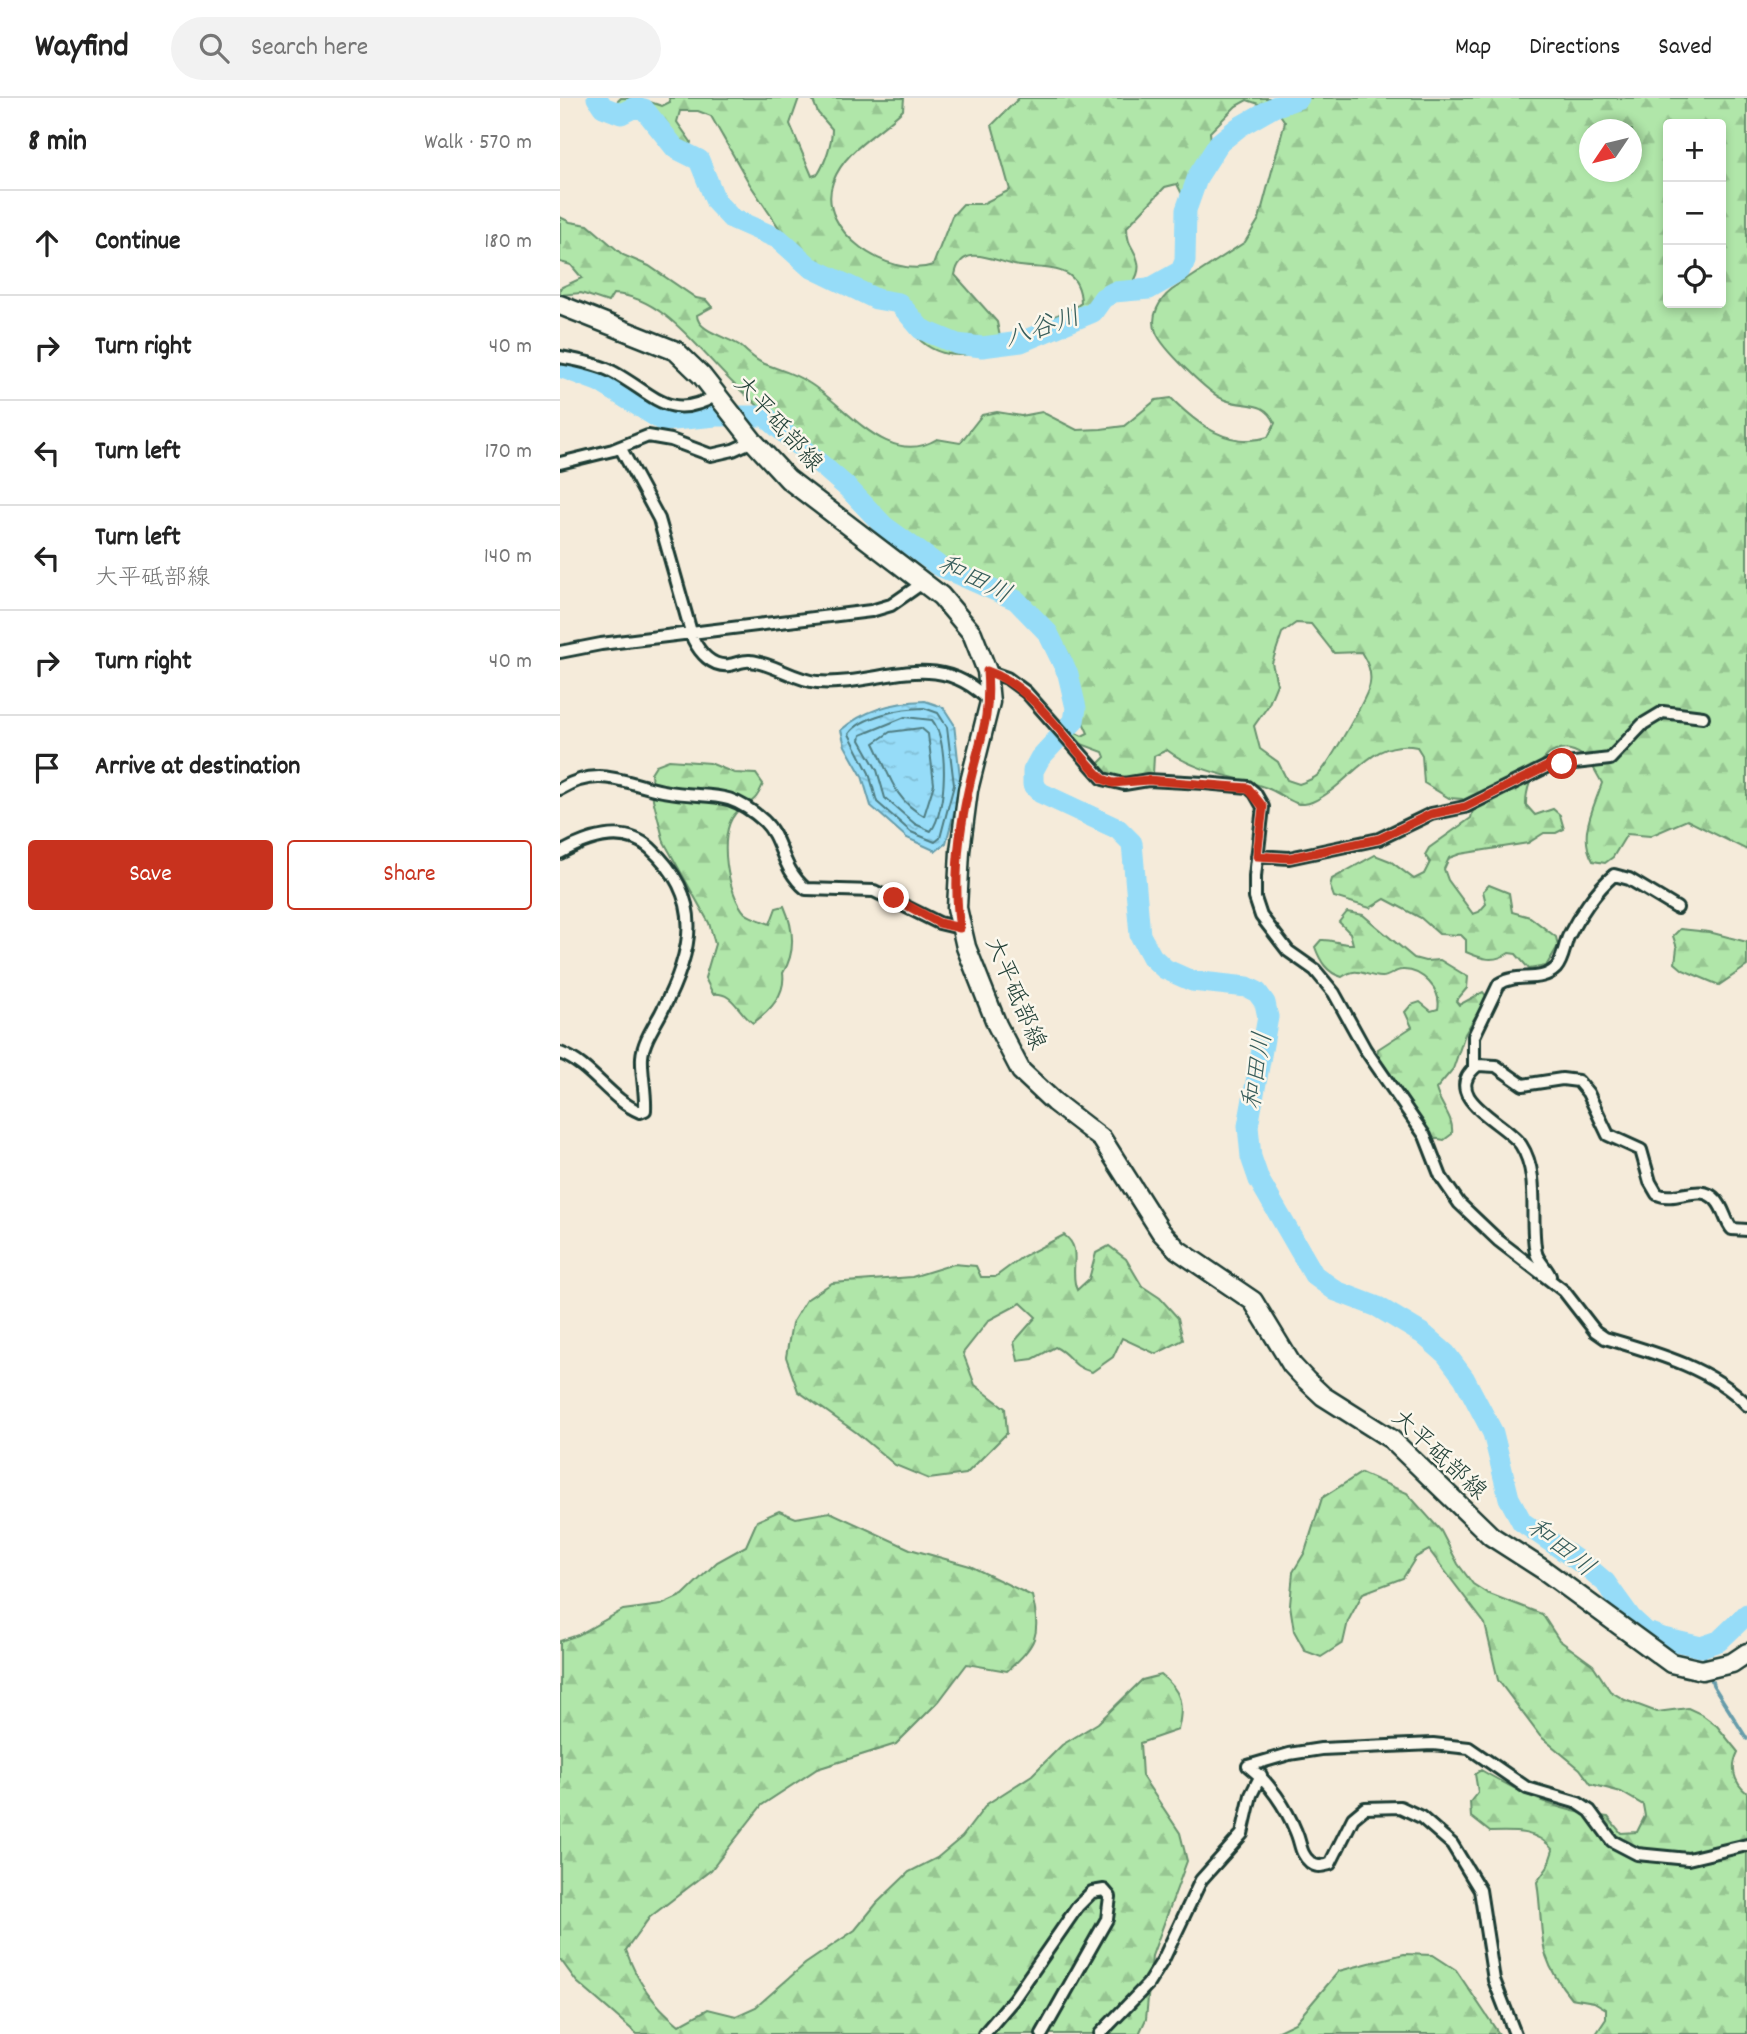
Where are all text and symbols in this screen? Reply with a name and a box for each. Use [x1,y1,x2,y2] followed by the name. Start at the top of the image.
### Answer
[171,17,661,80] search box
[35,25,129,72] text: Wayfind
[195,29,233,67] icon: search
[251,30,368,67] text: Search here
[1455,31,1491,65] text: Map
[1529,31,1620,65] text: Directions
[1658,31,1712,65] text: Saved
[1579,119,1642,182] north arrow
[1663,119,1726,308] map controls
[1663,119,1726,182] button: +
[28,122,87,165] text: 8 min
[424,127,532,160] text: Walk · 570 m
[1663,182,1726,245] button: −
[28,224,66,262] icon: ahead
[95,224,180,261] text: Continue
[484,226,532,259] text: 180 m
[1663,245,1726,308] button: locate
[1000,299,1086,359] water label: 八谷川
[28,329,66,367] icon: right
[95,329,192,366] text: Turn right
[489,331,532,364] text: 40 m
[724,369,830,481] street label: 大平砥部線
[28,434,66,472] icon: left
[95,434,181,471] text: Turn left
[485,436,532,469] text: 170 m
[95,520,181,557] text: Turn left
[28,539,66,577] icon: left
[484,541,532,574] text: 140 m
[931,547,1017,615] water label: 和田川
[95,563,210,596] text: 大平砥部線
[28,644,66,682] icon: right
[95,644,192,681] text: Turn right
[489,646,532,679] text: 40 m
[1546,748,1577,779] route start
[28,749,66,787] icon: arrive
[95,749,300,786] text: Arrive at destination
[28,840,273,910] button: Save
[287,840,532,910] button: Share
[878,882,909,913] route end
[975,932,1053,1056] street label: 大平砥部線
[1235,1030,1283,1112] water label: 和田川
[1383,1403,1493,1509] street label: 大平砥部線
[1518,1510,1602,1588] water label: 和田川

